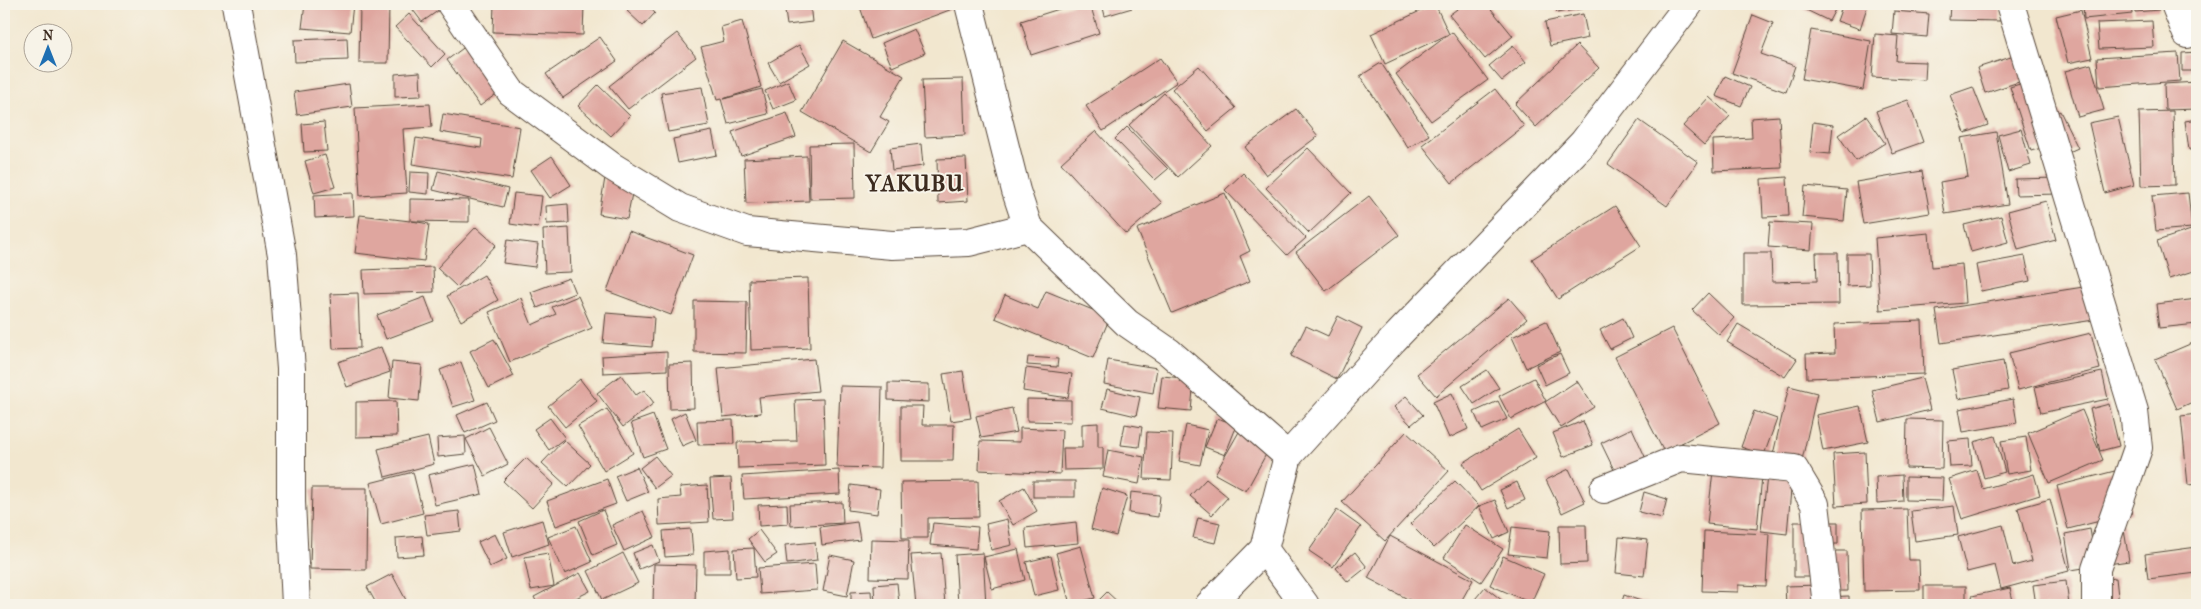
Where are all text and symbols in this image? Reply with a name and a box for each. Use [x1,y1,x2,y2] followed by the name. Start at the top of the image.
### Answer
[22,22,72,72] north arrow
[43,27,54,44] text: N
[865,171,964,197] district label: YAKUBU

